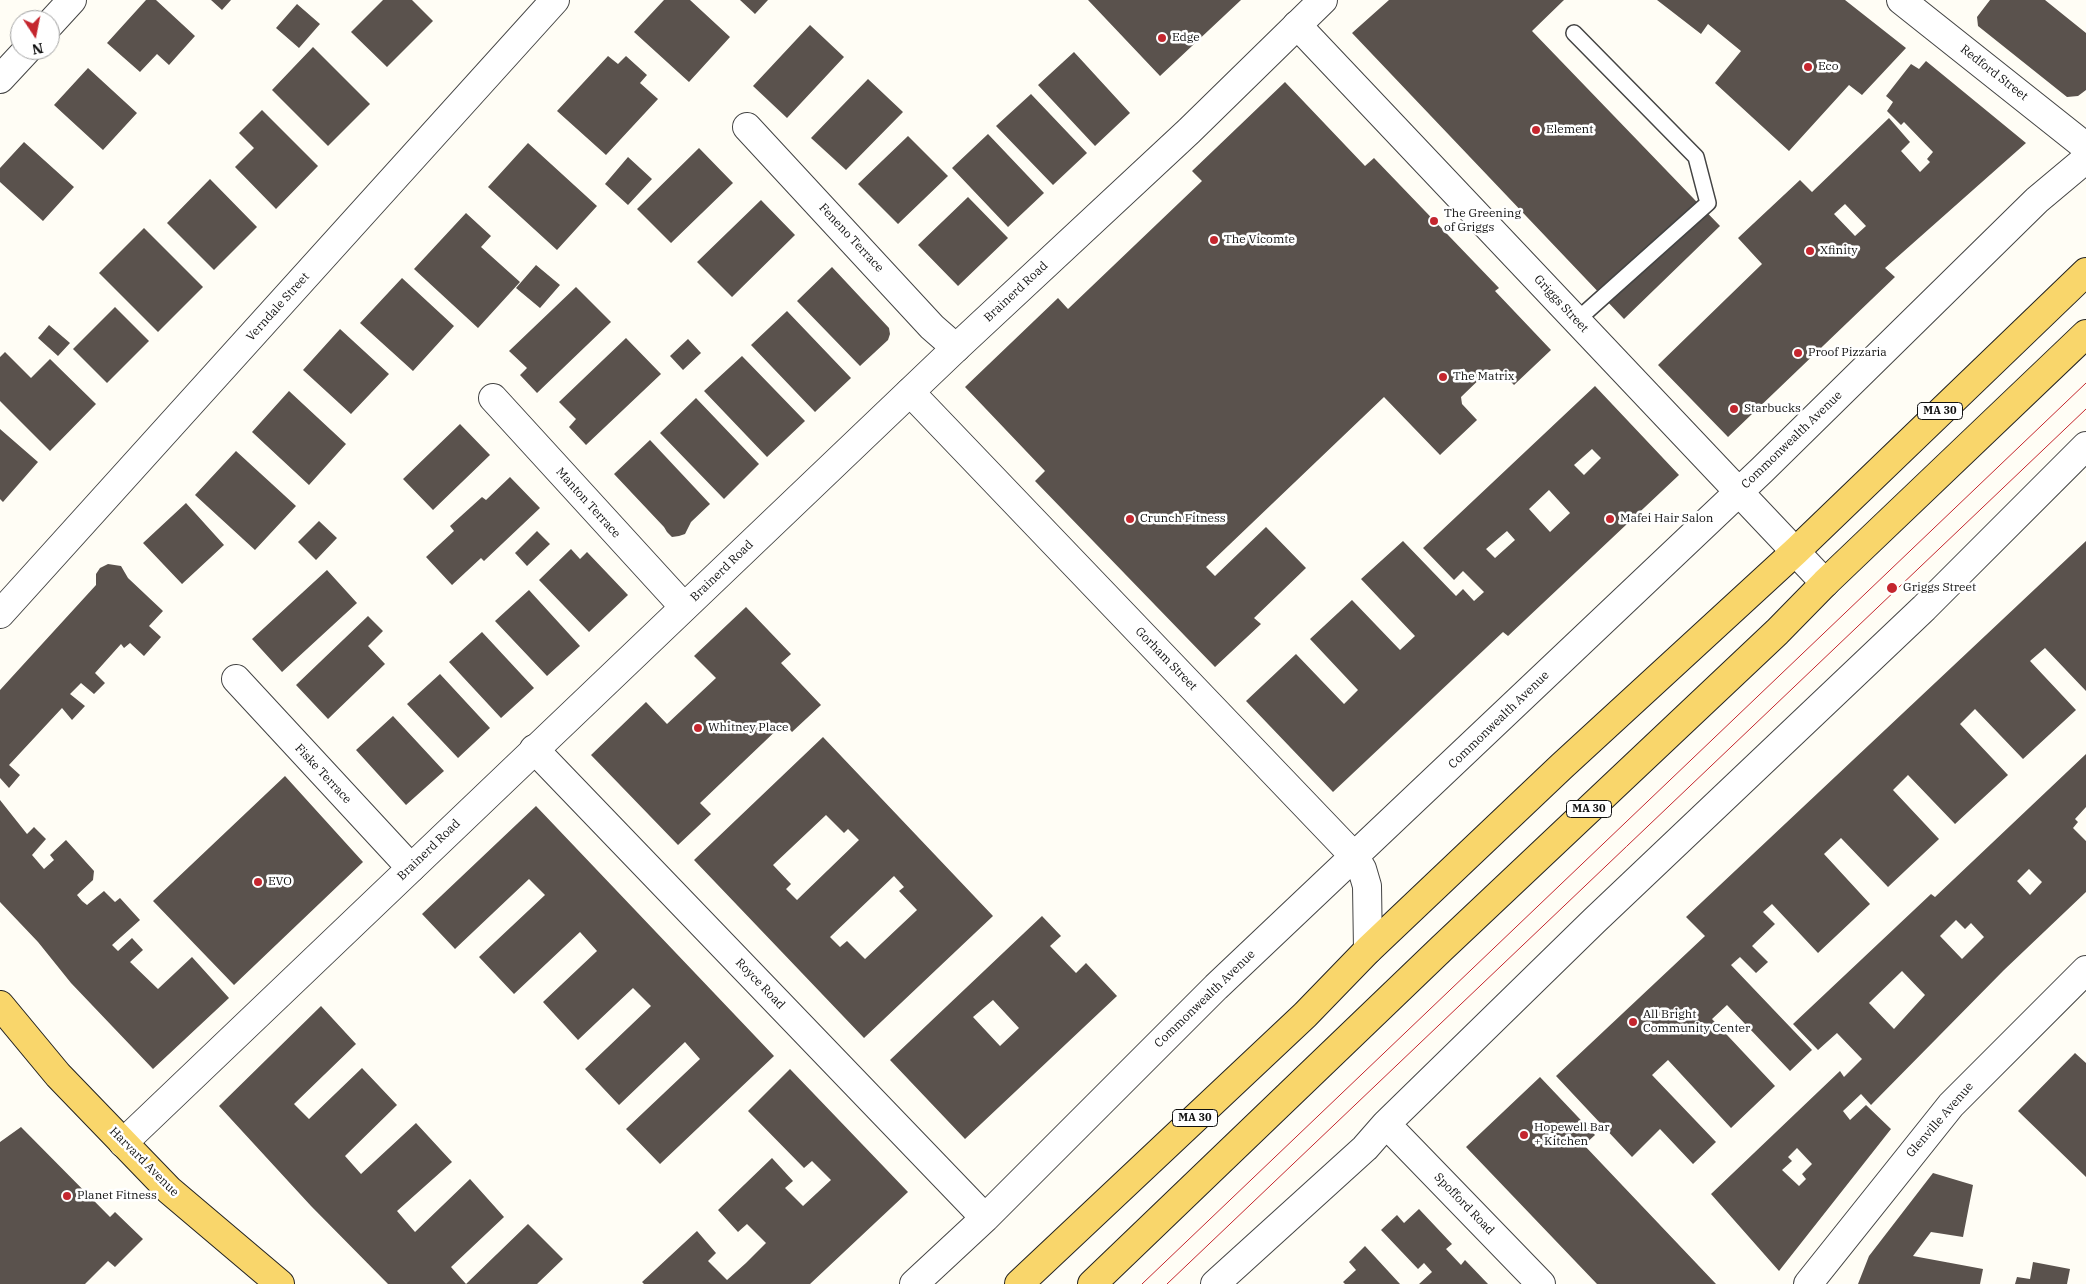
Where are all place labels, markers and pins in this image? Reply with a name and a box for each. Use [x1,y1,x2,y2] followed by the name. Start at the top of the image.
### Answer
[1172,31,1200,45] place label: Edge
[1156,32,1168,44] marker: Edge
[1818,60,1838,74] place label: Eco
[1802,61,1814,73] marker: Eco
[1546,123,1593,137] place label: Element
[1530,124,1542,136] marker: Element
[1444,207,1521,235] place label: The Greening of Griggs
[1428,215,1440,227] marker: The Greening of Griggs
[1224,233,1295,247] place label: The Vicomte
[1208,234,1220,246] marker: The Vicomte
[1820,244,1858,258] place label: Xfinity
[1804,245,1816,257] marker: Xfinity
[1808,346,1887,360] place label: Proof Pizzaria
[1792,347,1804,359] marker: Proof Pizzaria
[1453,370,1514,384] place label: The Matrix
[1437,371,1449,383] marker: The Matrix
[1744,402,1801,416] place label: Starbucks
[1728,403,1740,415] marker: Starbucks
[1140,512,1226,526] place label: Crunch Fitness
[1620,512,1714,526] place label: Mafei Hair Salon
[1124,513,1136,525] marker: Crunch Fitness
[1604,513,1616,525] marker: Mafei Hair Salon
[1885,581,1899,595] marker: Griggs Street
[1903,581,1976,595] place label: Griggs Street
[708,721,789,735] place label: Whitney Place
[692,722,704,734] marker: Whitney Place
[268,875,292,889] place label: EVO
[252,876,264,888] marker: EVO
[1643,1008,1750,1036] place label: All Bright Community Center
[1627,1016,1639,1028] marker: All Bright Community Center
[1534,1121,1610,1149] place label: Hopewell Bar + Kitchen
[1518,1129,1530,1141] marker: Hopewell Bar + Kitchen
[77,1189,157,1203] place label: Planet Fitness
[61,1190,73,1202] marker: Planet Fitness

